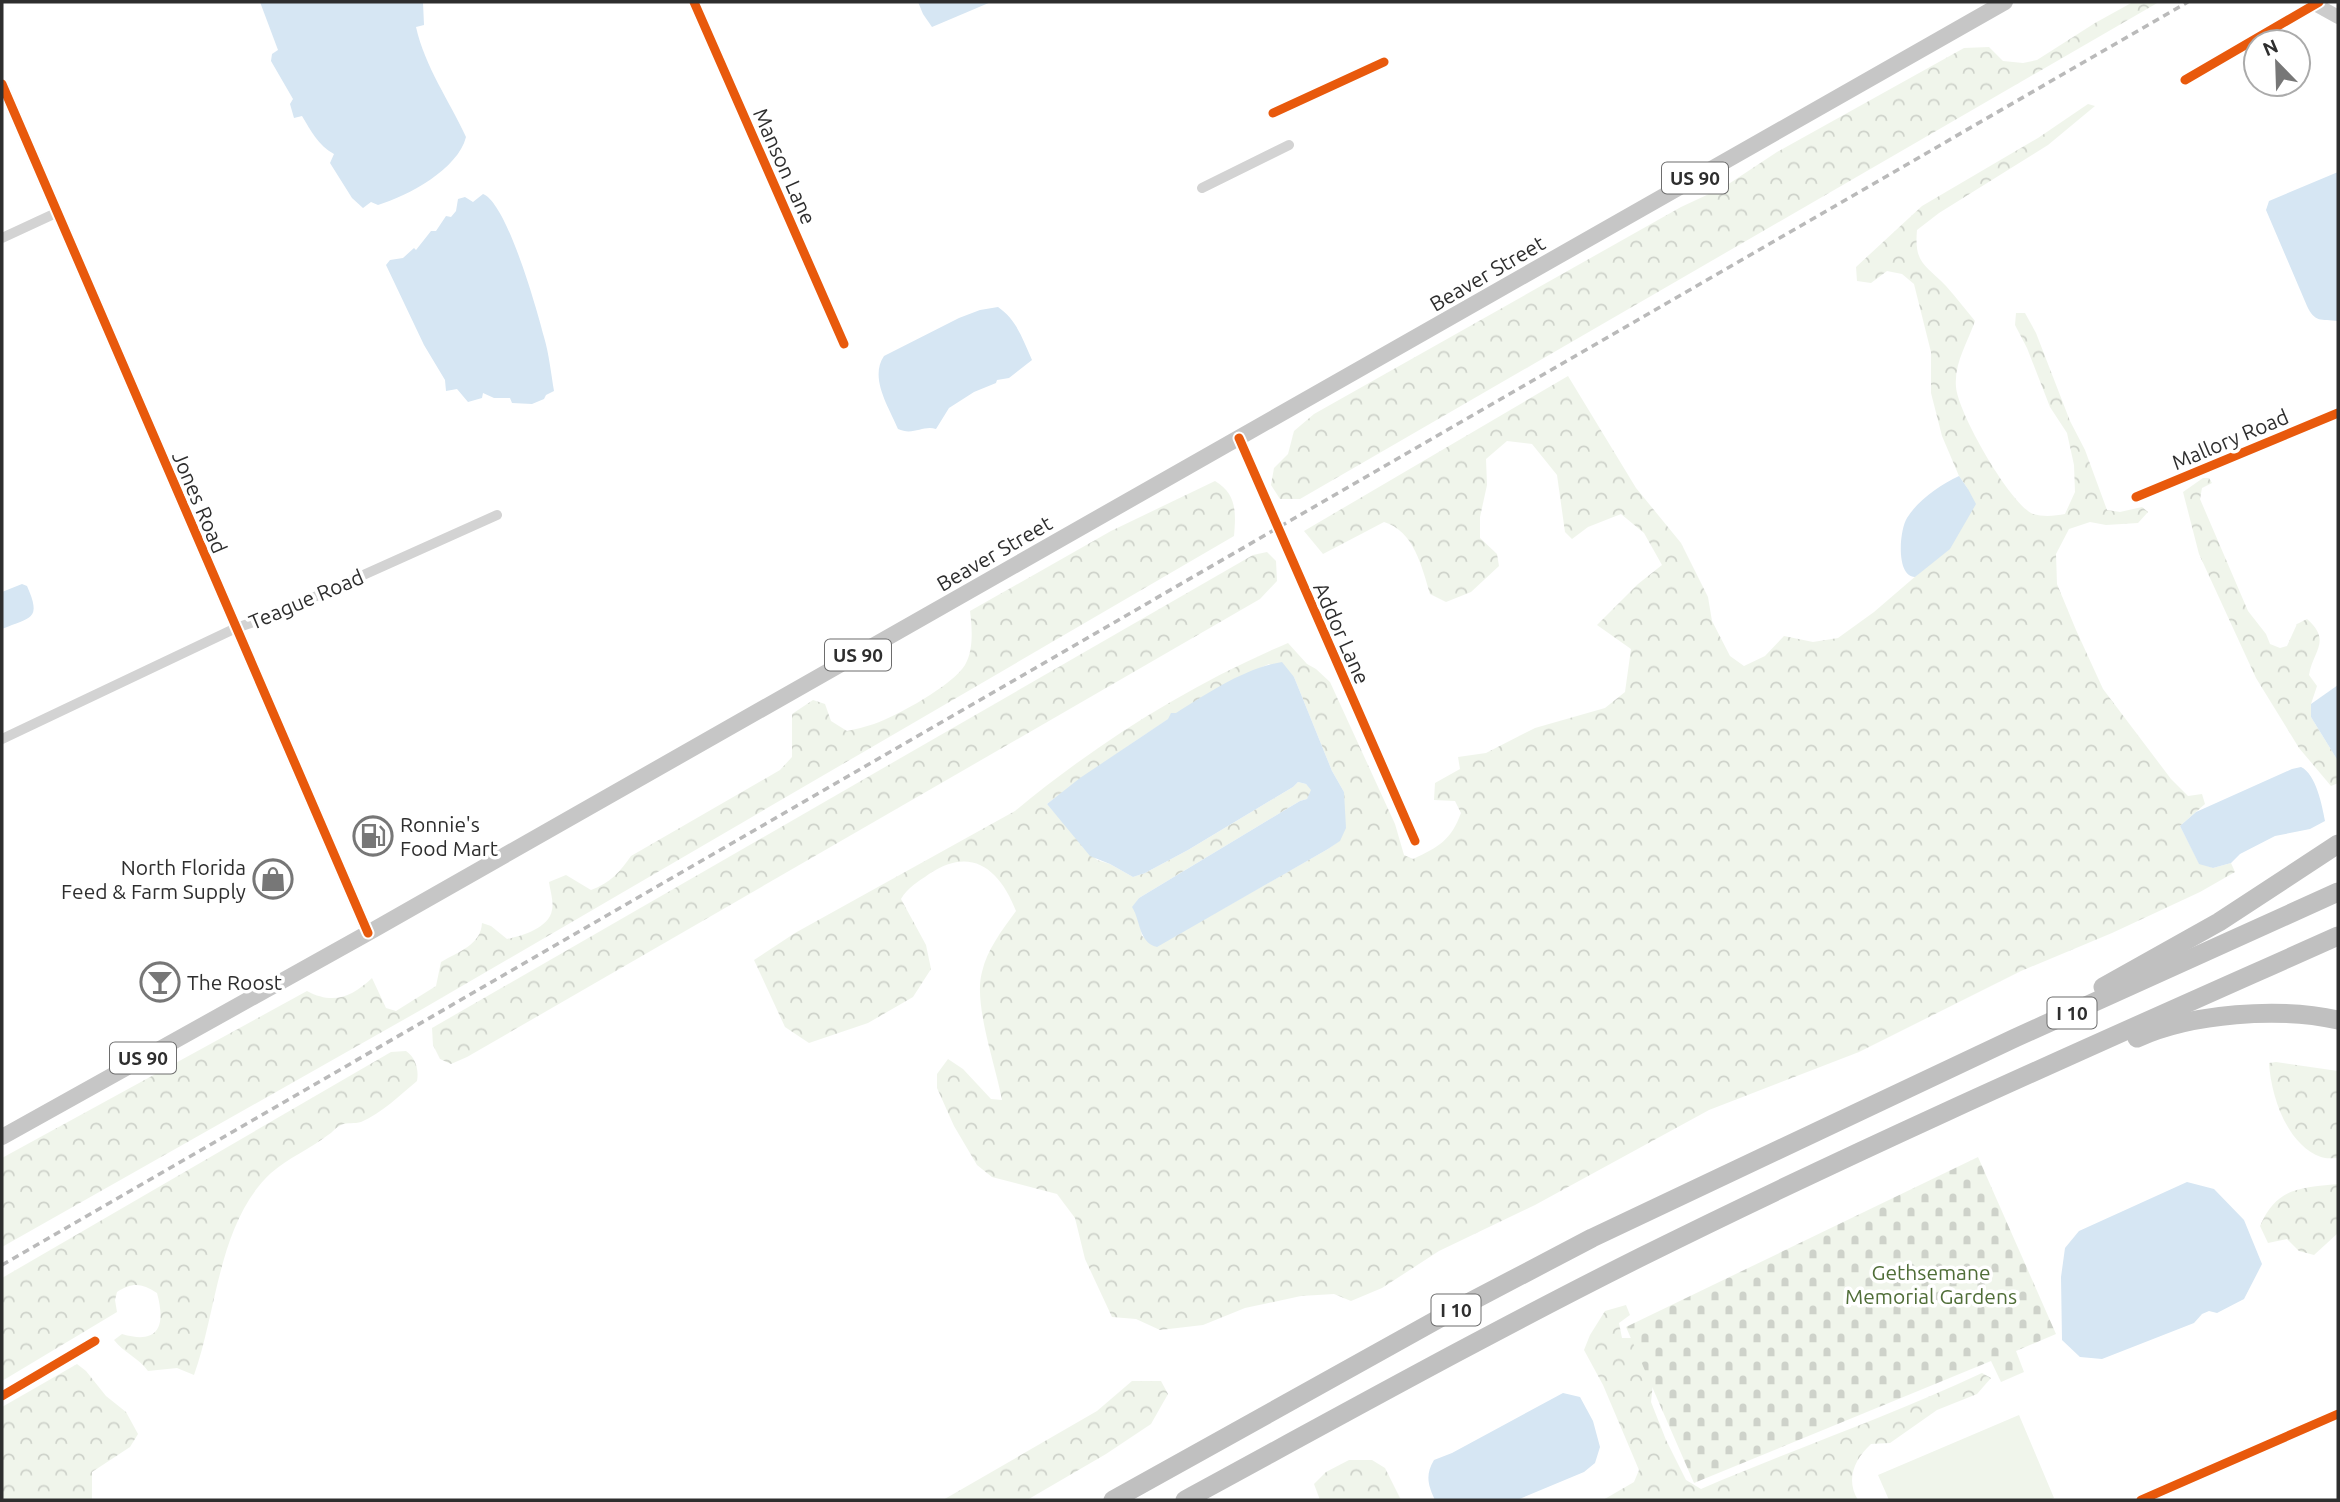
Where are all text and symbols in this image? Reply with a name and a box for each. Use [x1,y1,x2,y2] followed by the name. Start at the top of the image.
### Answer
[2242,28,2312,98] north arrow
[2260,34,2281,60] text: N
[749,104,821,228] street label: Manson Lane
[1662,162,1728,194] road number: US 90
[1425,230,1549,316] street label: Beaver Street
[2168,404,2292,474] street label: Mallory Road
[168,447,232,557] street label: Jones Road
[932,510,1056,596] street label: Beaver Street
[245,564,367,634] street label: Teague Road
[1309,579,1375,687] street label: Addor Lane
[825,640,891,670] road number: US 90
[400,812,498,860] place label: Ronnie's Food Mart
[352,815,394,857] fuel station icon: Ronnie's Food Mart
[61,855,246,903] place label: North Florida Feed & Farm Supply
[252,858,294,900] shop icon: North Florida Feed & Farm Supply
[139,961,181,1003] bar icon: The Roost
[187,970,282,994] place label: The Roost
[2048,998,2096,1028] road number: I 10
[110,1042,176,1074] road number: US 90
[1845,1260,2017,1308] park label: Gethsemane Memorial Gardens
[1432,1294,1480,1326] road number: I 10

